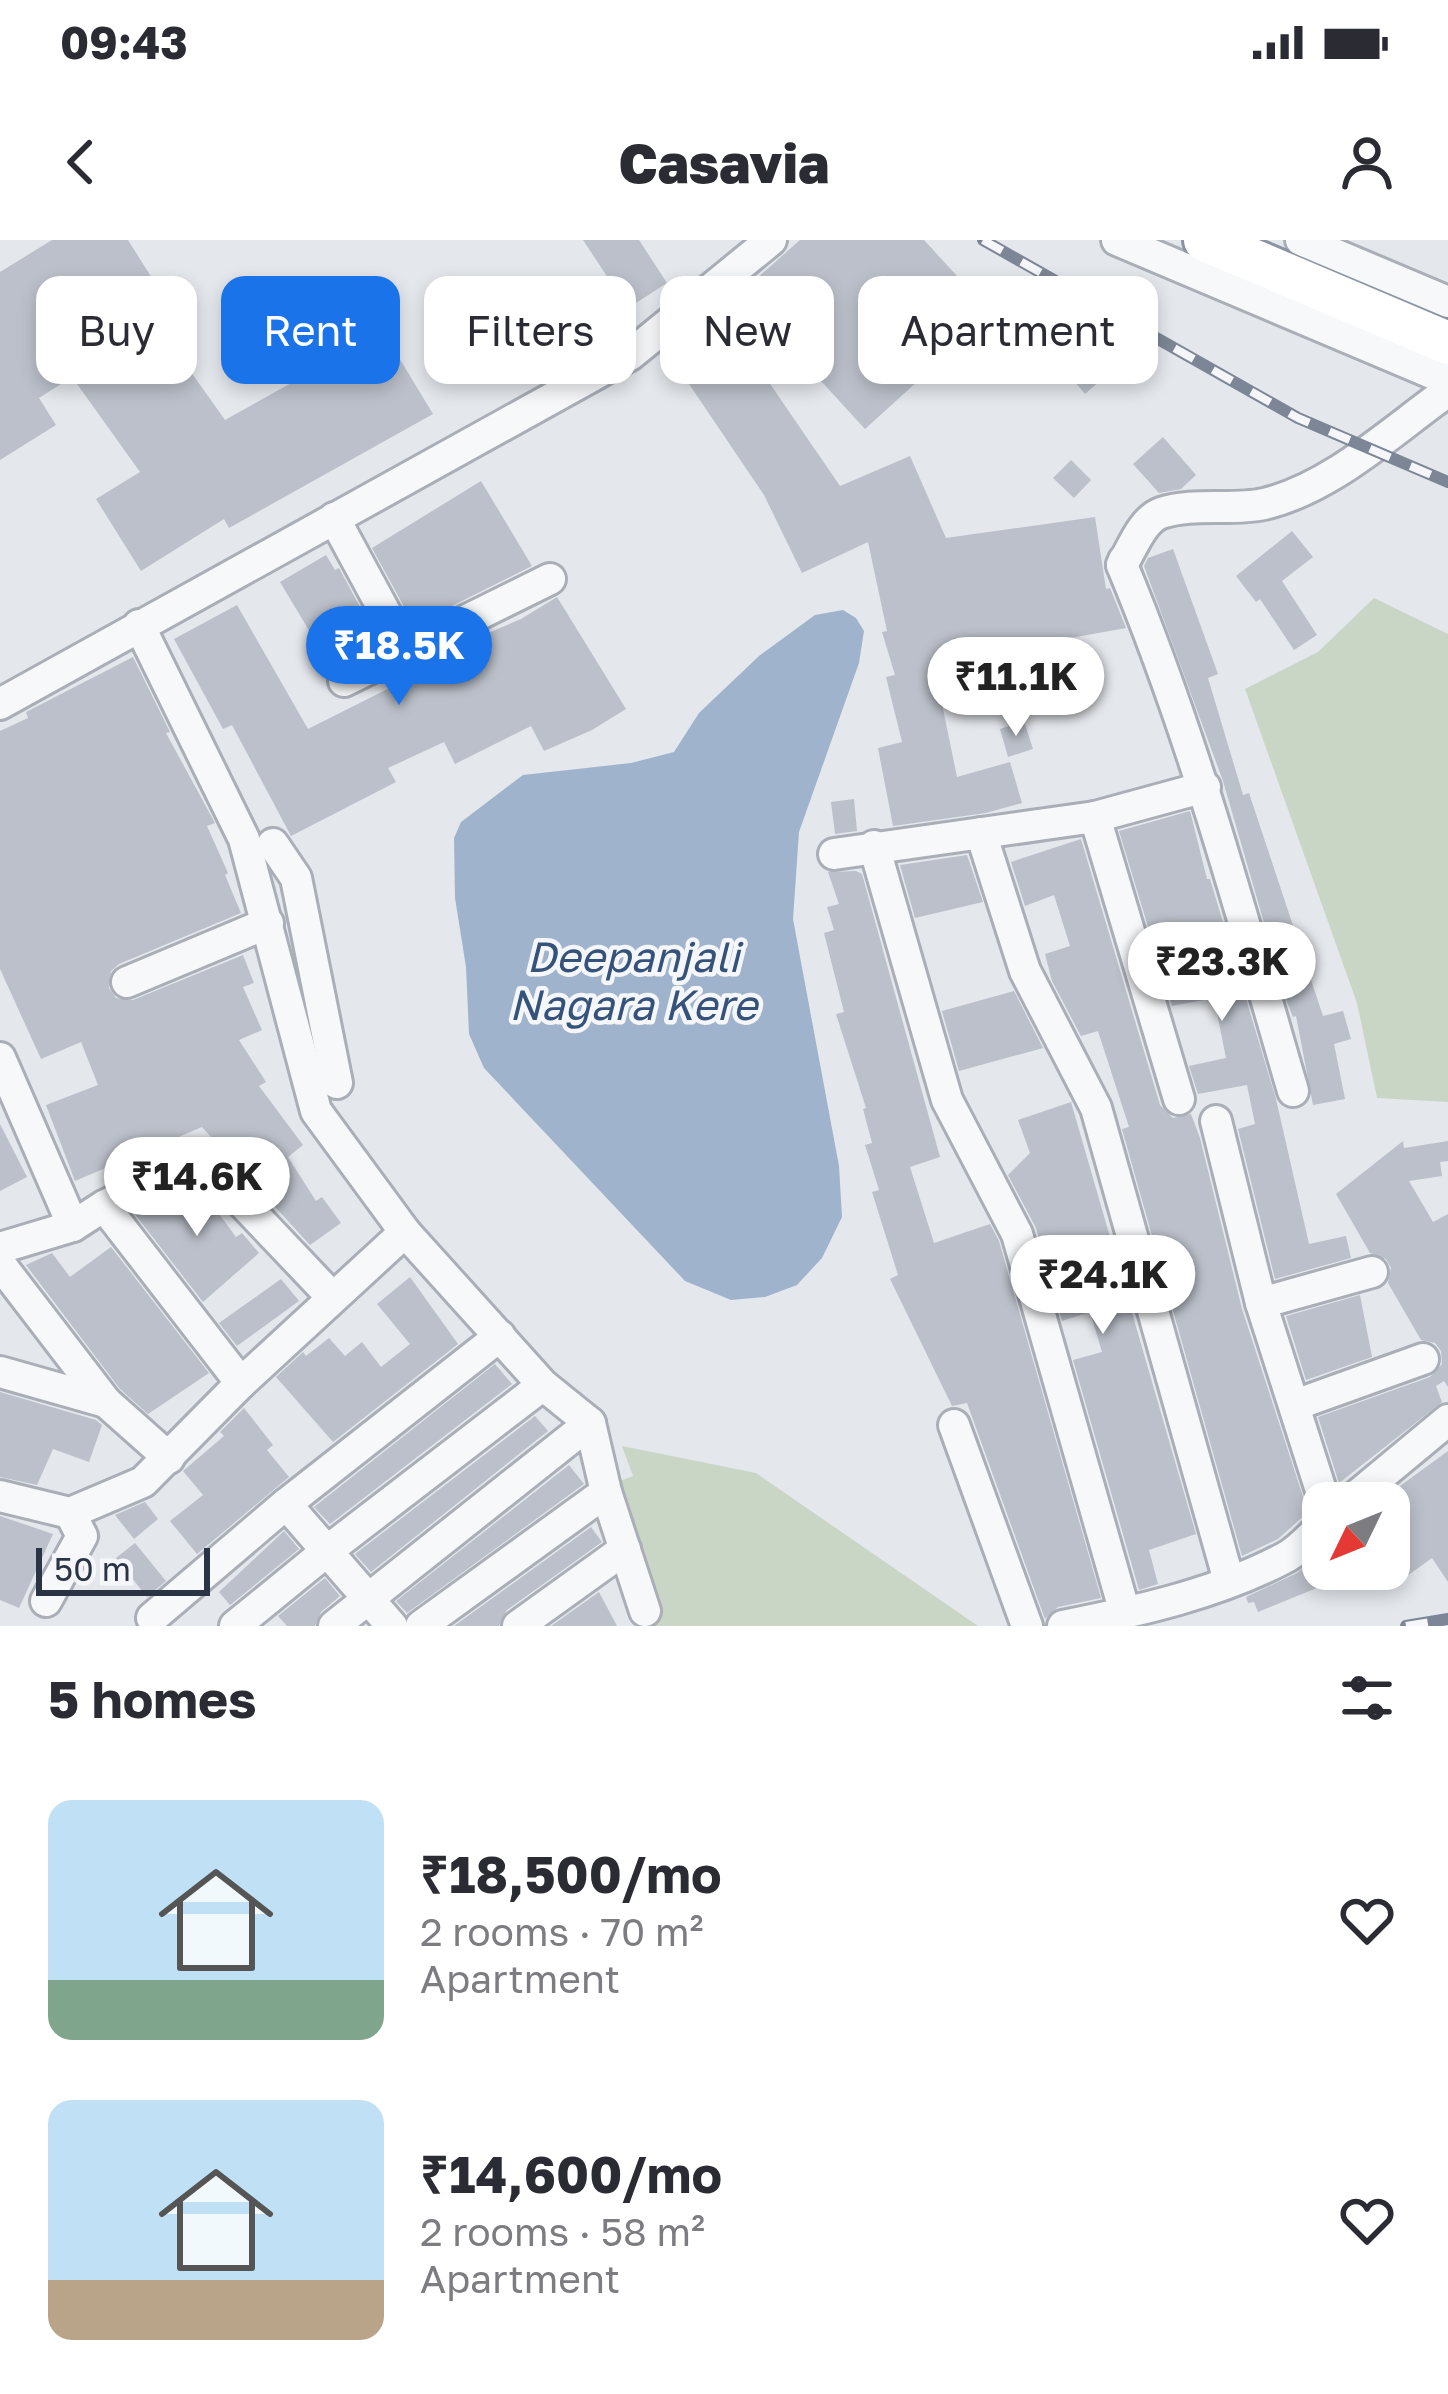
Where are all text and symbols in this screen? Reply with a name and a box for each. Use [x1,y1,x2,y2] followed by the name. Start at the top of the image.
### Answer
[60,15,188,69] text: 09:43
[48,129,114,195] icon: back
[1334,129,1400,195] icon: person
[619,130,829,195] text: Casavia
[36,276,197,384] chip: Buy
[221,276,400,384] chip: Rent
[424,276,636,384] chip: Filters
[660,276,834,384] chip: New
[858,276,1158,384] chip: Apartment
[301,606,497,708] pin: ₹18.5K
[333,621,465,668] text: ₹18.5K
[918,637,1114,739] pin: ₹11.1K
[954,652,1078,699] text: ₹11.1K
[1124,922,1320,1024] pin: ₹23.3K
[509,931,760,1029] water label: Deepanjali Nagara Kere
[1155,937,1289,984] text: ₹23.3K
[99,1137,295,1239] pin: ₹14.6K
[131,1152,263,1199] text: ₹14.6K
[1005,1235,1201,1337] pin: ₹24.1K
[1037,1250,1169,1297] text: ₹24.1K
[1302,1482,1410,1590] north arrow
[1302,1482,1410,1590] map controls
[36,1542,210,1595] scale bar
[54,1549,131,1588] text: 50 m
[1334,1665,1400,1731] icon: filters
[48,1668,257,1729] text: 5 homes
[420,1843,722,1904] text: ₹18,500/mo
[144,1848,288,1992] icon: home
[1334,1887,1400,1953] icon: heart
[420,1908,704,1955] text: 2 rooms · 70 m²
[420,1955,620,2002] text: Apartment
[420,2143,722,2204] text: ₹14,600/mo
[144,2148,288,2292] icon: home
[1334,2187,1400,2253] icon: heart
[420,2208,705,2255] text: 2 rooms · 58 m²
[420,2255,620,2302] text: Apartment

